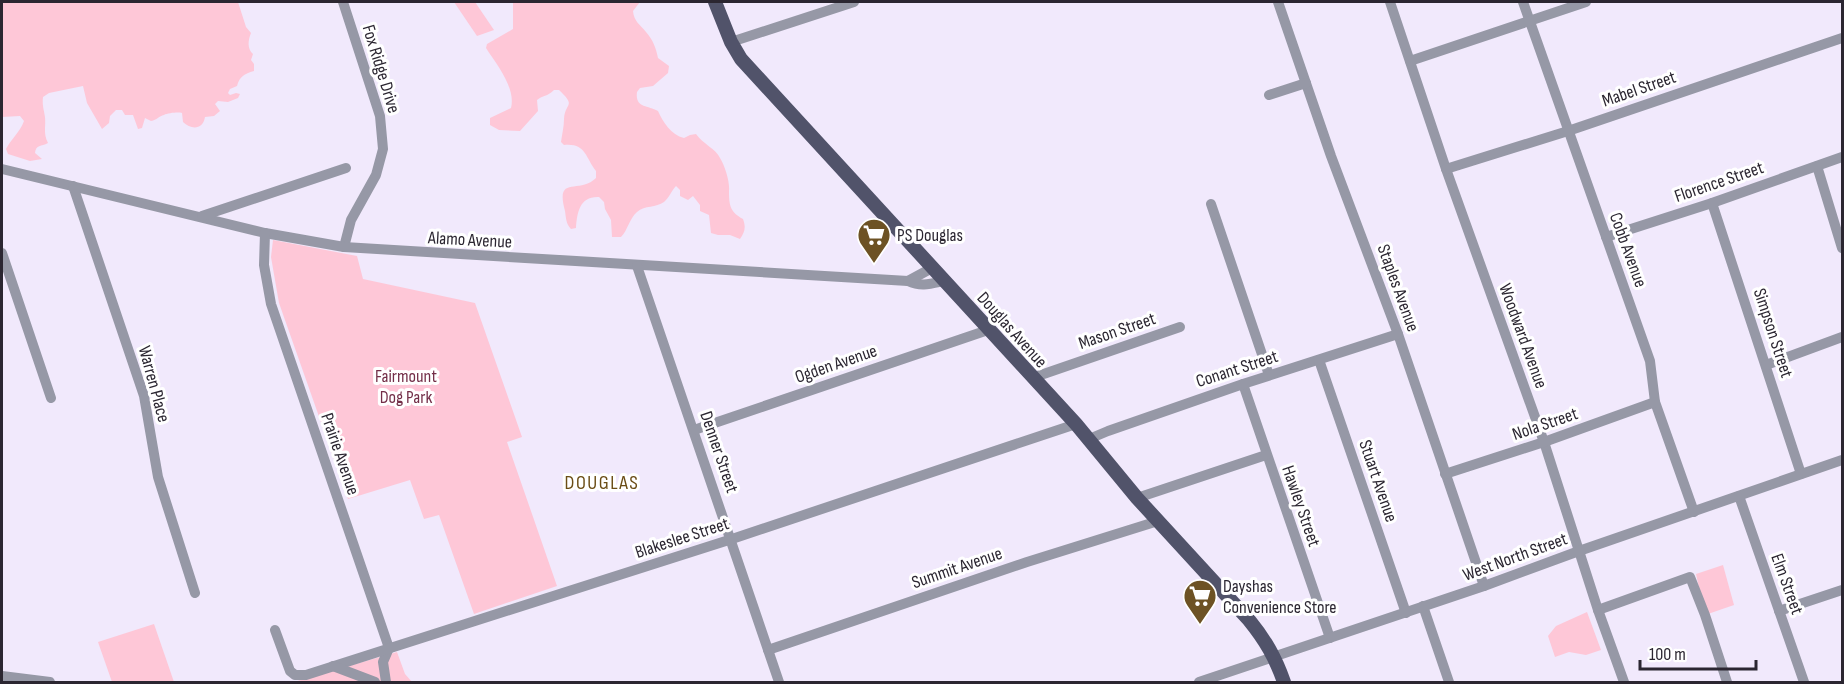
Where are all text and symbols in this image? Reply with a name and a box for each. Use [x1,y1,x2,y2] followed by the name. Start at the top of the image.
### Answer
[358,22,404,116] street label: Fox Ridge Drive
[1599,66,1679,111] street label: Mabel Street
[1672,157,1767,207] street label: Florence Street
[1605,210,1651,290] street label: Cobb Avenue
[856,217,892,264] supermarket icon: PS Douglas
[897,225,963,246] place label: PS Douglas
[426,227,513,253] street label: Alamo Avenue
[1373,241,1423,335] street label: Staples Avenue
[1494,281,1552,391] street label: Woodward Avenue
[1749,286,1797,381] street label: Simpson Street
[973,288,1051,372] street label: Douglas Avenue
[1076,308,1159,354] street label: Mason Street
[792,340,880,388] street label: Ogden Avenue
[134,343,174,425] street label: Warren Place
[1193,346,1281,392] street label: Conant Street
[375,366,437,408] park label: Fairmount Dog Park
[1510,403,1581,445] street label: Nola Street
[695,409,743,496] street label: Denner Street
[316,410,364,498] street label: Prairie Avenue
[1354,437,1402,525] street label: Stuart Avenue
[1277,463,1325,550] street label: Hawley Street
[565,471,639,495] district label: DOUGLAS
[633,513,732,563] street label: Blakeslee Street
[1460,528,1571,586] street label: West North Street
[909,543,1005,593] street label: Summit Avenue
[1766,551,1808,618] street label: Elm Street
[1223,576,1337,618] place label: Dayshas Convenience Store
[1182,578,1218,625] supermarket icon: Dayshas Convenience Store
[1640,633,1756,671] scale bar
[1649,644,1686,665] text: 100 m

